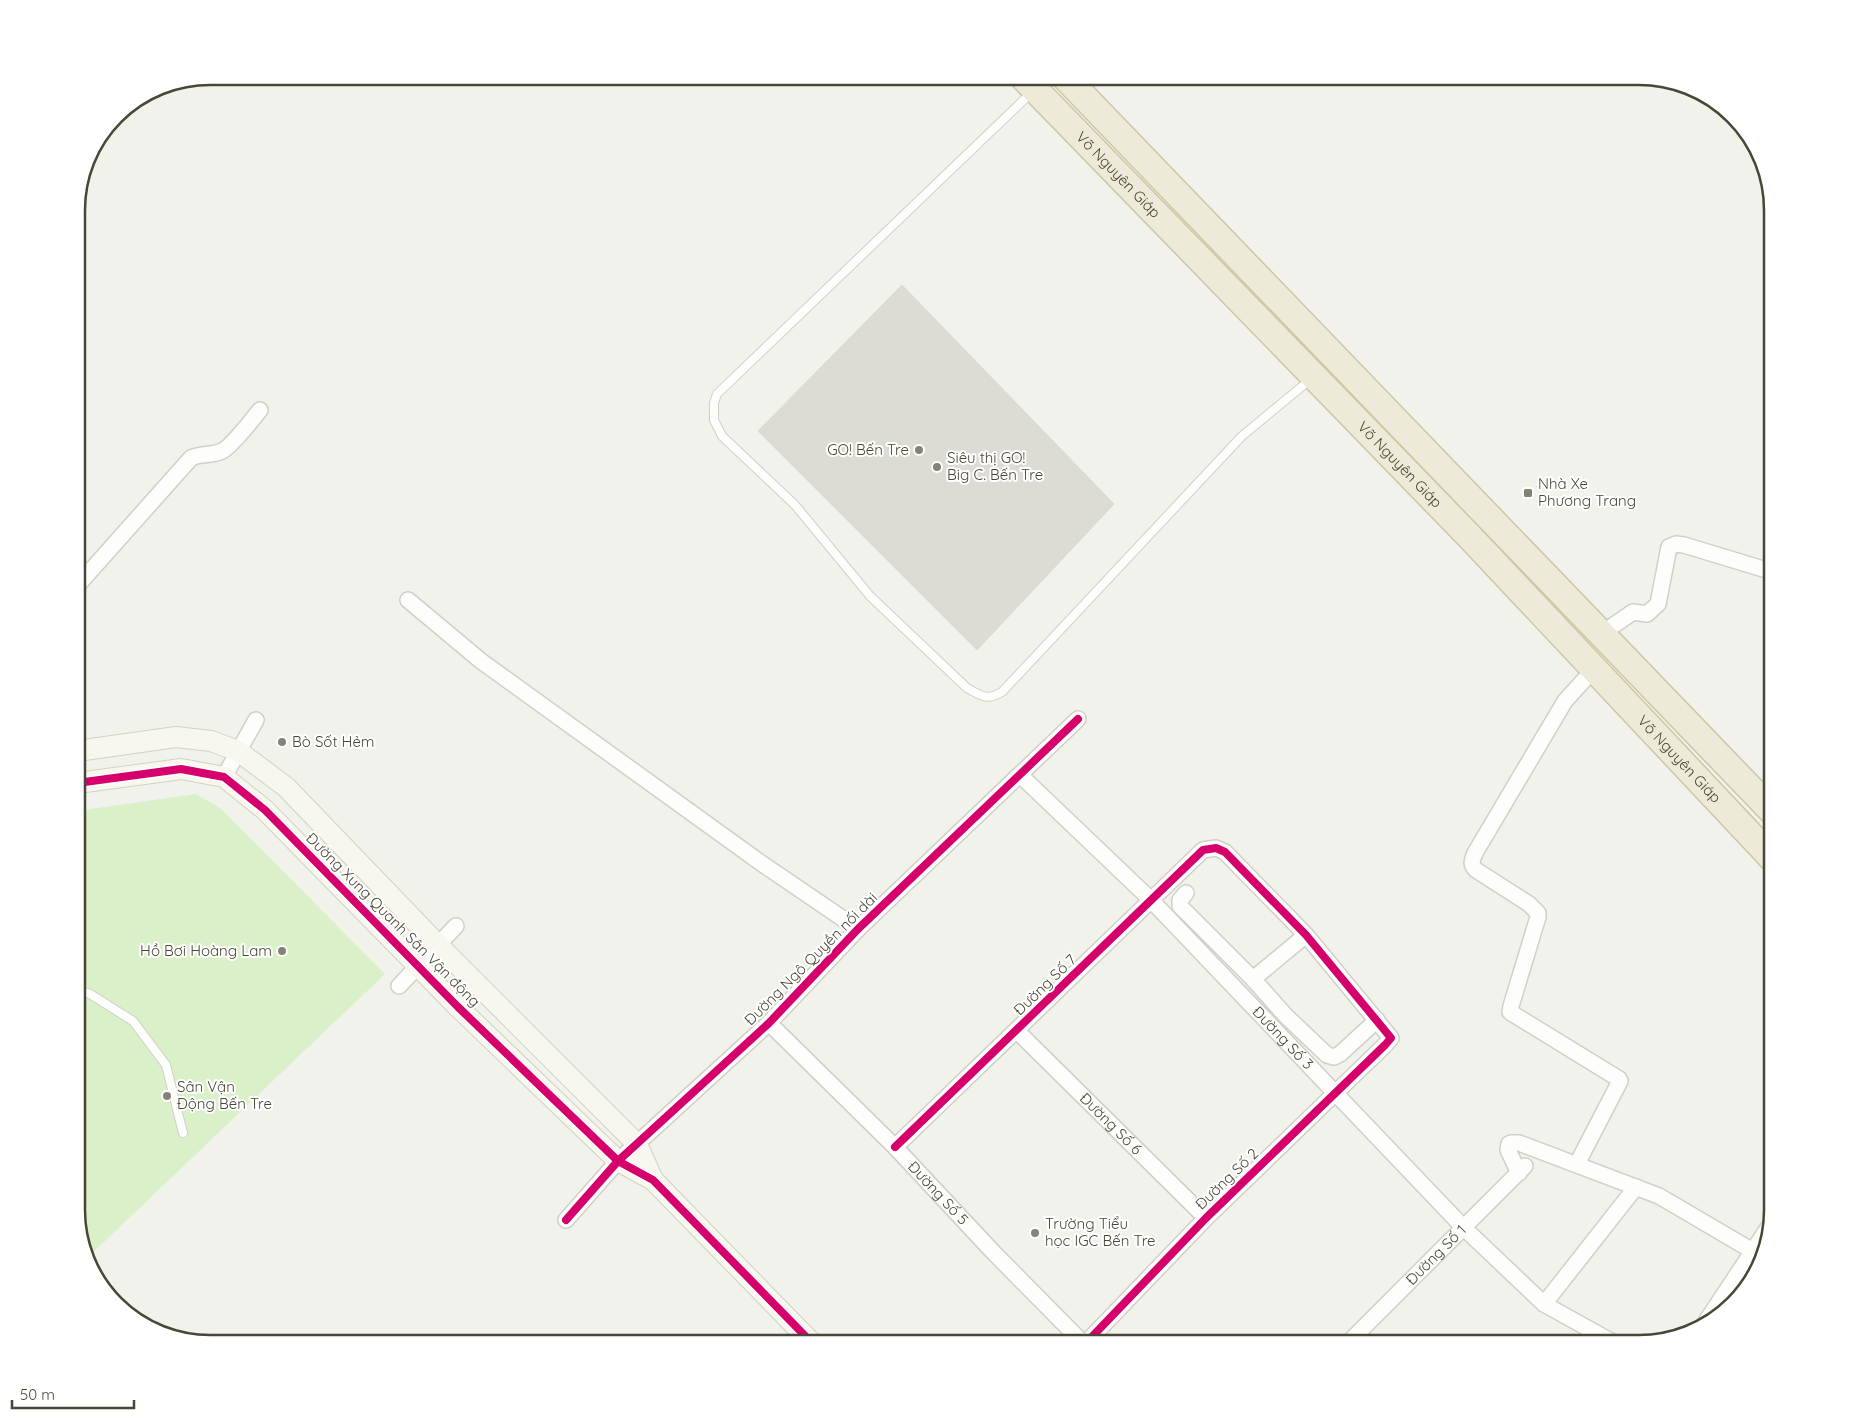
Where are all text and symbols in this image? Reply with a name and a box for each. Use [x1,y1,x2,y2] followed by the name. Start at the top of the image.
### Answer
[1072,127,1165,222] street label: Võ Nguyên Giáp
[1354,417,1446,512] street label: Võ Nguyên Giáp
[827,440,909,459] place label: GO! Bến Tre
[913,444,925,456] marker: GO! Bến Tre
[947,448,1043,484] place label: Siêu thị GO! Big C. Bến Tre
[931,461,943,473] marker: Siêu thị GO! Big C. Bến Tre
[1538,474,1636,510] place label: Nhà Xe Phương Trang
[1522,487,1534,499] marker: Nhà Xe Phương Trang
[1634,711,1725,807] street label: Võ Nguyên Giáp
[292,732,375,751] place label: Bò Sốt Hẻm
[276,736,288,748] marker: Bò Sốt Hẻm
[302,829,484,1011] street label: Đường Xung Quanh Sân Vận động
[740,888,881,1029] street label: Đường Ngô Quyền nối dài
[140,941,272,960] place label: Hồ Bơi Hoàng Lam
[276,945,288,957] marker: Hồ Bơi Hoàng Lam
[1009,950,1080,1019] street label: Đường Số 7
[1249,1002,1318,1073] street label: Đường Số 3
[177,1077,272,1113] place label: Sân Vận Động Bến Tre
[1076,1089,1146,1158] street label: Đường Số 6
[161,1090,173,1102] marker: Sân Vận Động Bến Tre
[1191,1144,1262,1213] street label: Đường Số 2
[904,1157,973,1229] street label: Đường Số 5
[1045,1214,1156,1250] place label: Trường Tiểu học IGC Bến Tre
[1402,1220,1470,1289] street label: Đường Số 1
[1029,1227,1041,1239] marker: Trường Tiểu học IGC Bến Tre
[12,1378,135,1410] scale bar
[20,1385,55,1404] text: 50 m

